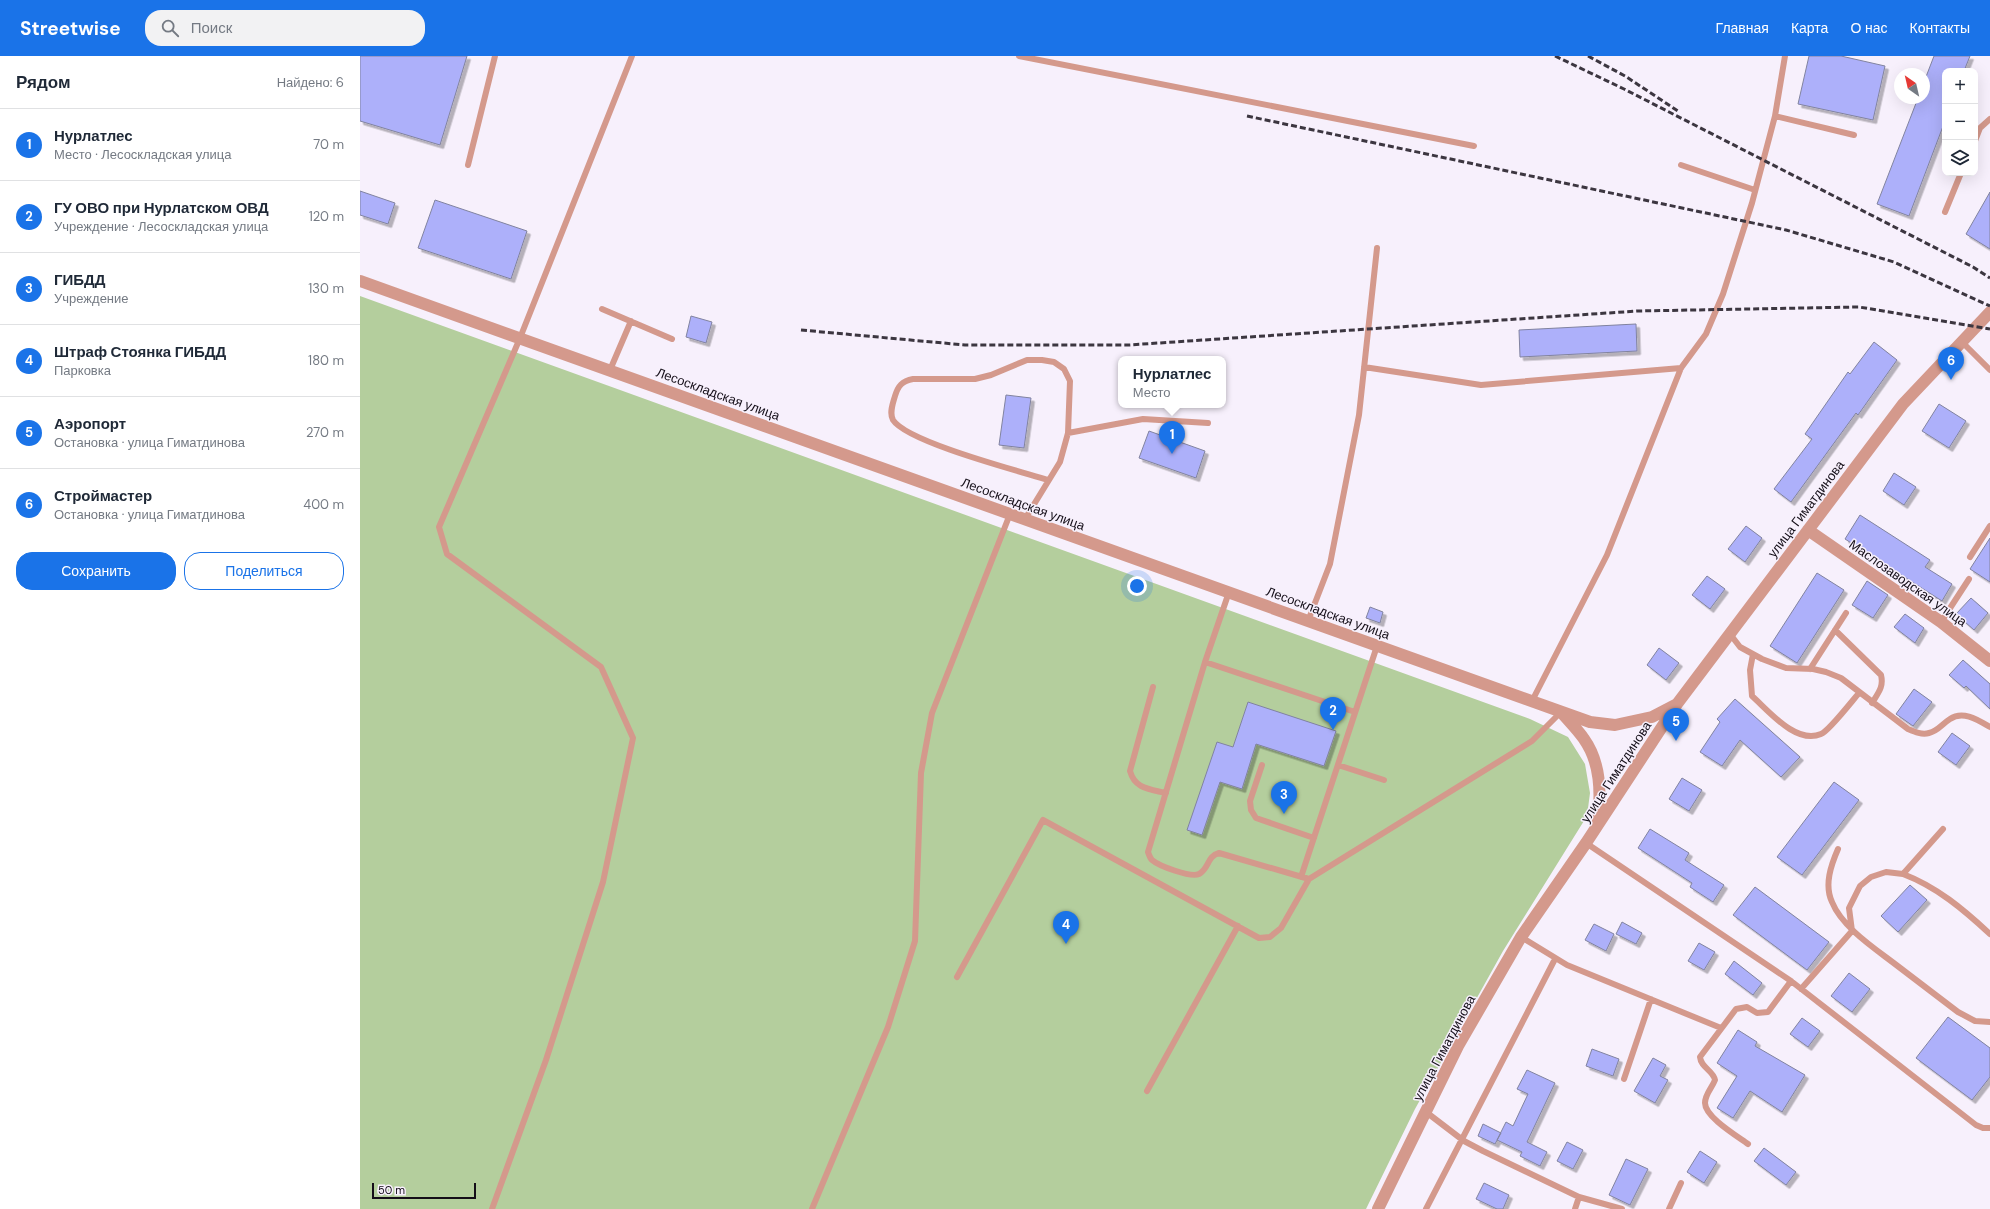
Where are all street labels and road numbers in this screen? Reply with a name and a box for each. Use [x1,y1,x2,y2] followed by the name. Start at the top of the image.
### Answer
[654,364,783,425] street label: Лесоскладская улица
[1764,456,1849,561] street label: улица Гиматдинова
[959,474,1088,535] street label: Лесоскладская улица
[1846,536,1971,631] street label: Маслозаводская улица
[1264,583,1393,644] street label: Лесоскладская улица
[1577,717,1656,826] street label: улица Гиматдинова
[1409,991,1479,1104] street label: улица Гиматдинова

